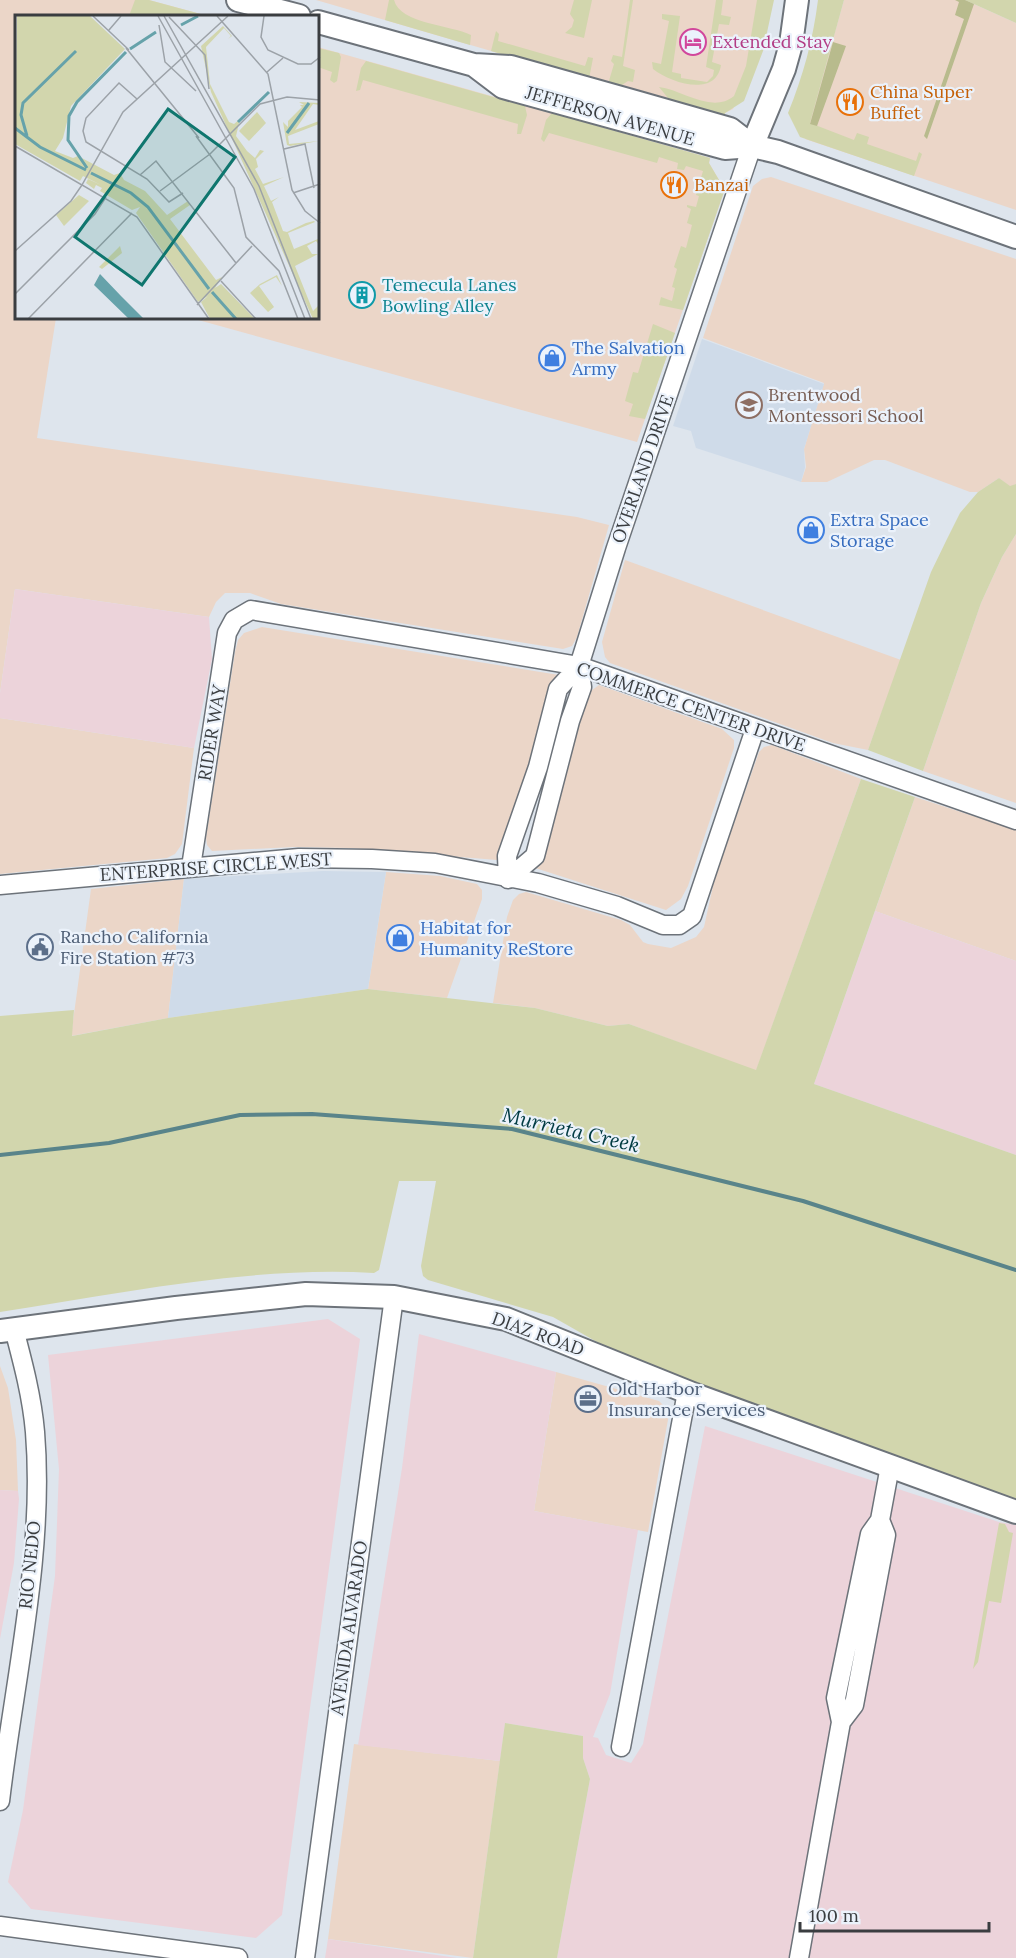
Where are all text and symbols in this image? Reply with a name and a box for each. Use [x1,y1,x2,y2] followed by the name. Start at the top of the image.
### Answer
[15,15,320,320] inset map
[678,27,708,57] hotel icon: Extended Stay
[712,30,833,53] place label: Extended Stay
[522,80,697,151] street label: JEFFERSON AVENUE
[870,80,973,124] place label: China Super Buffet
[835,87,865,117] restaurant icon: China Super Buffet
[659,170,689,200] restaurant icon: Banzai
[694,173,749,196] place label: Banzai
[382,273,517,317] place label: Temecula Lanes Bowling Alley
[347,280,377,310] building icon: Temecula Lanes Bowling Alley
[571,336,685,380] place label: The Salvation Army
[537,343,567,373] shop icon: The Salvation Army
[768,383,924,427] place label: Brentwood Montessori School
[734,390,764,420] school or university icon: Brentwood Montessori School
[606,391,679,546] street label: OVERLAND DRIVE
[830,508,929,552] place label: Extra Space Storage
[796,515,826,545] shop icon: Extra Space Storage
[574,656,809,757] street label: COMMERCE CENTER DRIVE
[193,683,231,783] street label: RIDER WAY
[99,847,333,886] street label: ENTERPRISE CIRCLE WEST
[420,916,573,960] place label: Habitat for Humanity ReStore
[385,923,415,953] shop icon: Habitat for Humanity ReStore
[60,925,209,969] place label: Rancho California Fire Station #73
[25,932,55,962] public building icon: Rancho California Fire Station #73
[500,1102,642,1157] water label: Murrieta Creek
[489,1306,587,1361] street label: DIAZ ROAD
[608,1377,765,1421] place label: Old Harbor Insurance Services
[573,1384,603,1414] office icon: Old Harbor Insurance Services
[13,1520,46,1610] street label: RIO NEDO
[325,1539,372,1718] street label: AVENIDA ALVARADO
[800,1895,989,1933] scale bar
[809,1904,859,1927] text: 100 m

